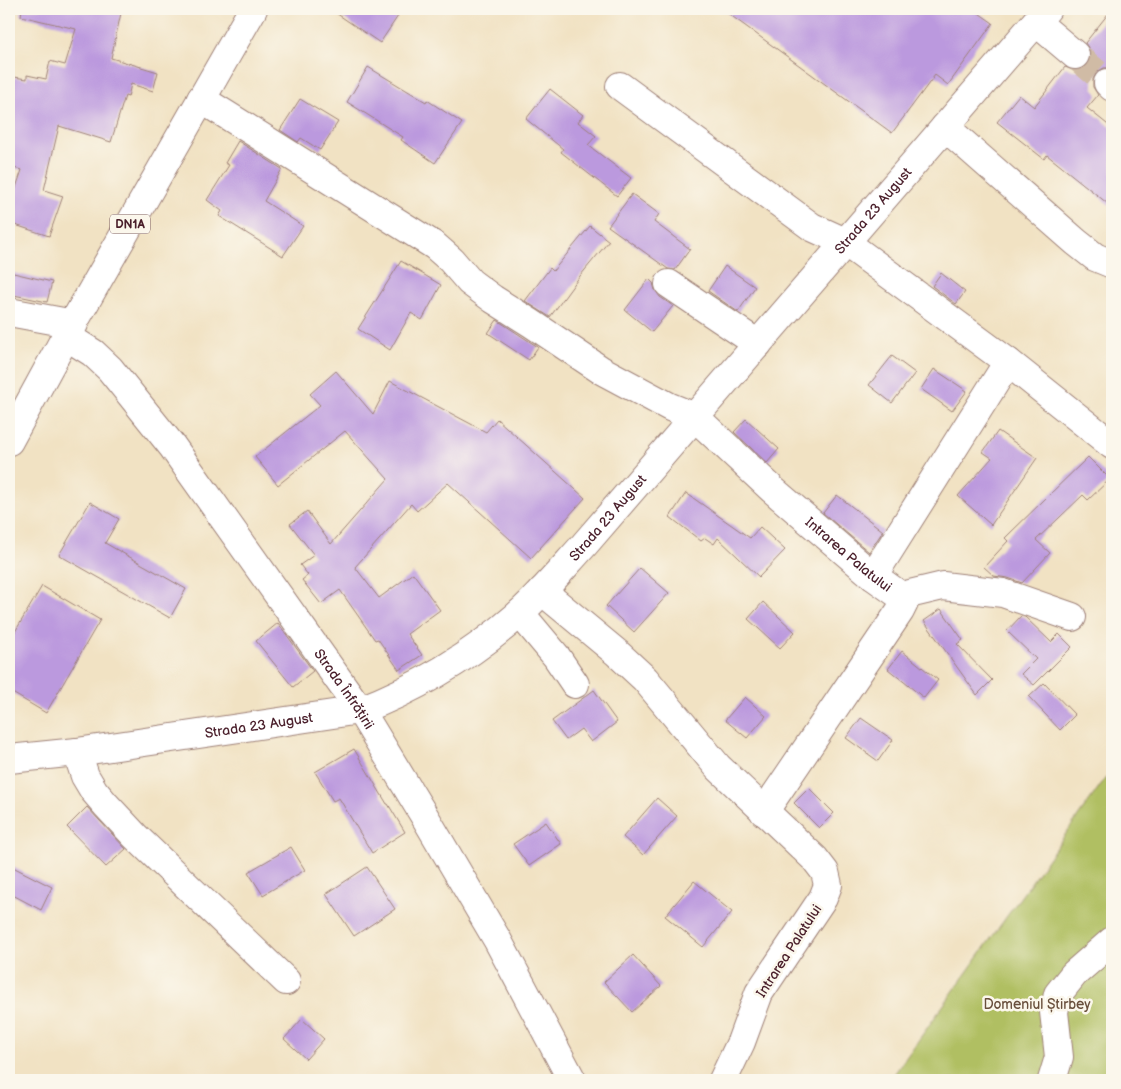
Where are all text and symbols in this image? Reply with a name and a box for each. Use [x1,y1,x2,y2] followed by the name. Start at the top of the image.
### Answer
[831,163,915,257] street label: Strada 23 August
[110,214,150,233] road number: DN1A
[565,470,650,564] street label: Strada 23 August
[802,513,895,595] street label: Intrarea Palatului
[311,645,378,732] street label: Strada Înfrățirii
[203,709,315,741] street label: Strada 23 August
[753,901,825,1001] street label: Intrarea Palatului
[983,996,1091,1013] park label: Domeniul Știrbey

